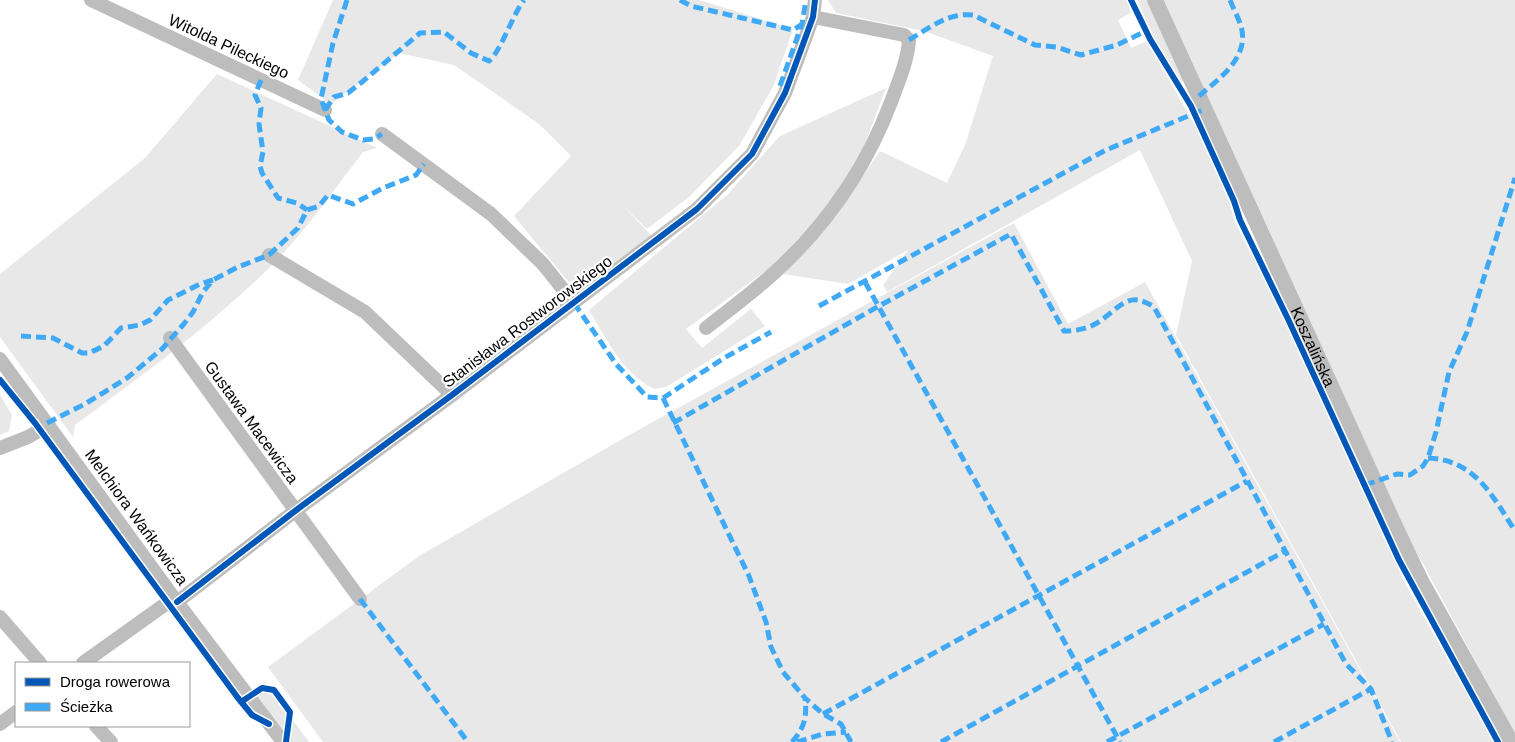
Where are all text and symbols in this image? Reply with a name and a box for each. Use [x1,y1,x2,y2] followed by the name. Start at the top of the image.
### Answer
[166,11,292,82] street label: Witolda Pileckiego
[439,252,615,391] street label: Stanisława Rostworowskiego
[1287,304,1338,389] street label: Koszalińska
[202,358,302,487] street label: Gustawa Macewicza
[82,446,191,588] street label: Melchiora Wańkowicza
[15,662,190,727] legend
[60,673,171,690] text: Droga rowerowa
[60,698,113,715] text: Ścieżka

